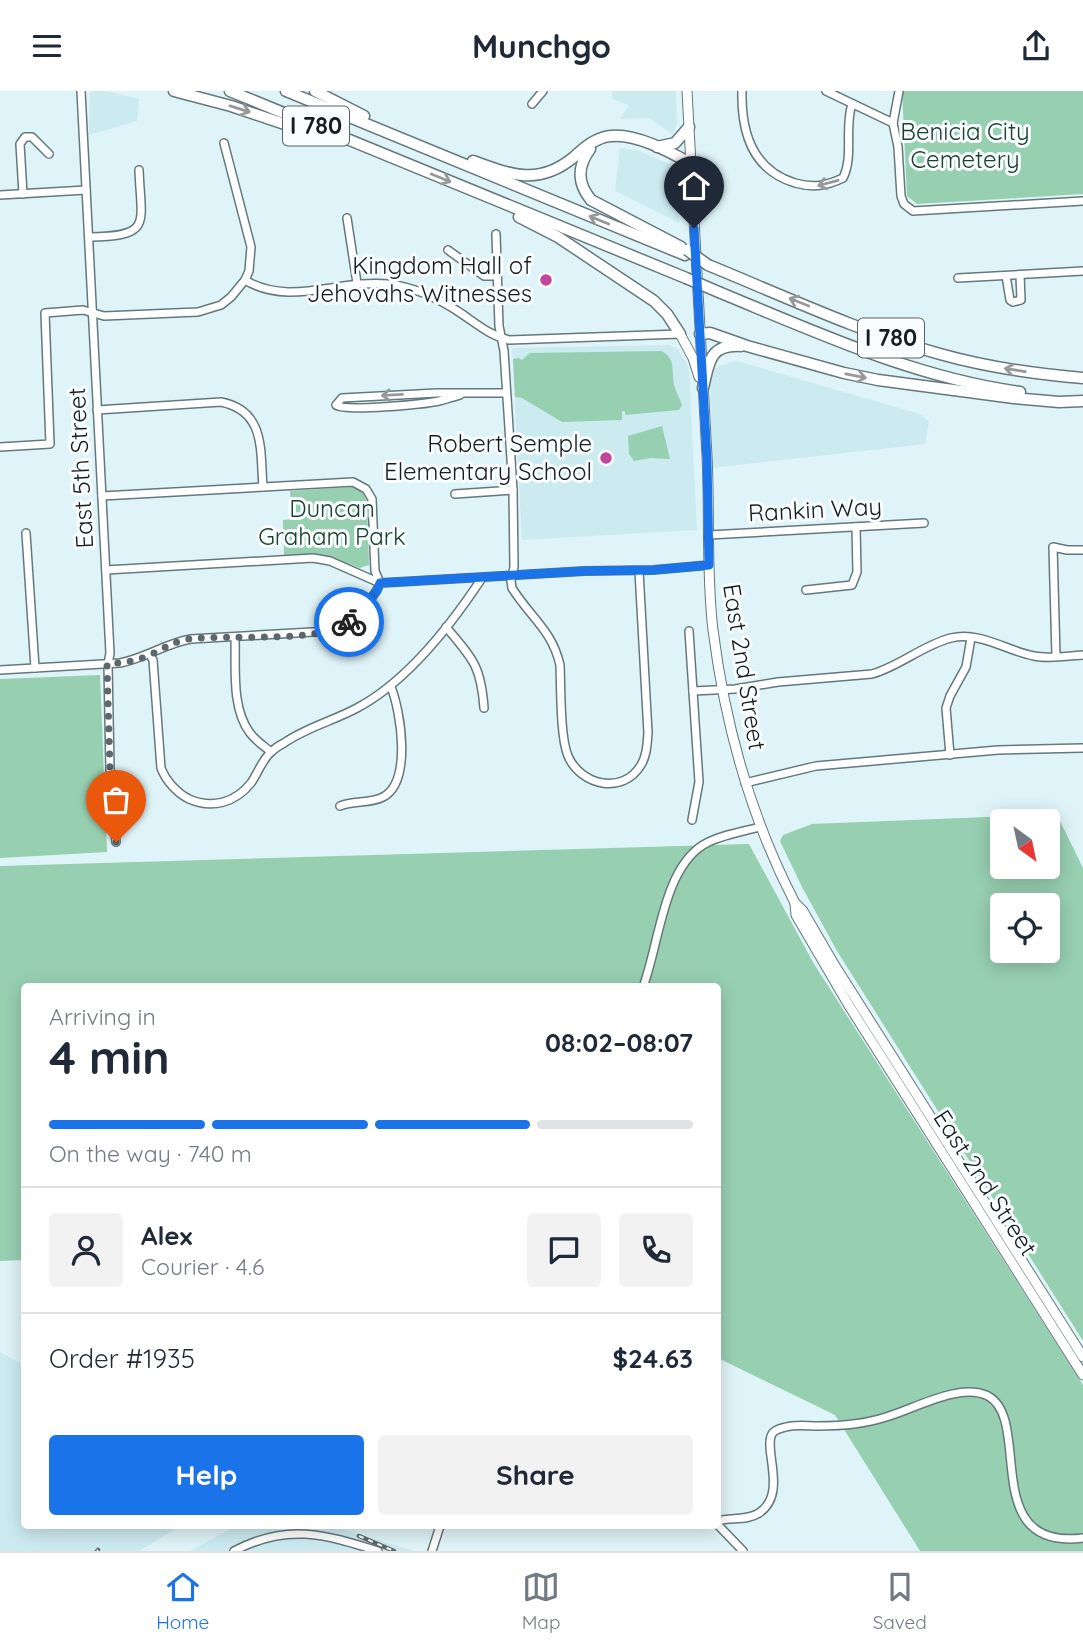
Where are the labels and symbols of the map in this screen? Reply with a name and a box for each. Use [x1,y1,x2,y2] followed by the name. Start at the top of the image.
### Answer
[229,103,251,116] one-way arrow
[283,107,349,145] road number: I 780
[900,116,1030,174] park label: Benicia City Cemetery
[664,156,724,228] pin
[430,173,452,186] one-way arrow
[817,177,839,190] one-way arrow
[589,213,611,226] one-way arrow
[307,250,532,308] place label: Kingdom Hall of Jehovahs Witnesses
[538,272,554,288] marker: Kingdom Hall of Jehovahs Witnesses
[788,295,810,308] one-way arrow
[858,319,924,357] road number: I 780
[1004,363,1027,376] one-way arrow
[844,369,867,383] one-way arrow
[61,387,99,549] street label: East 5th Street
[381,389,404,402] one-way arrow
[384,428,592,486] place label: Robert Semple Elementary School
[598,450,614,466] marker: Robert Semple Elementary School
[747,491,883,527] street label: Rankin Way
[258,493,406,551] park label: Duncan Graham Park
[717,582,773,752] street label: East 2nd Street
[314,587,384,657] courier
[86,770,146,842] pin
[990,809,1060,879] north arrow
[928,1104,1044,1261] street label: East 2nd Street

